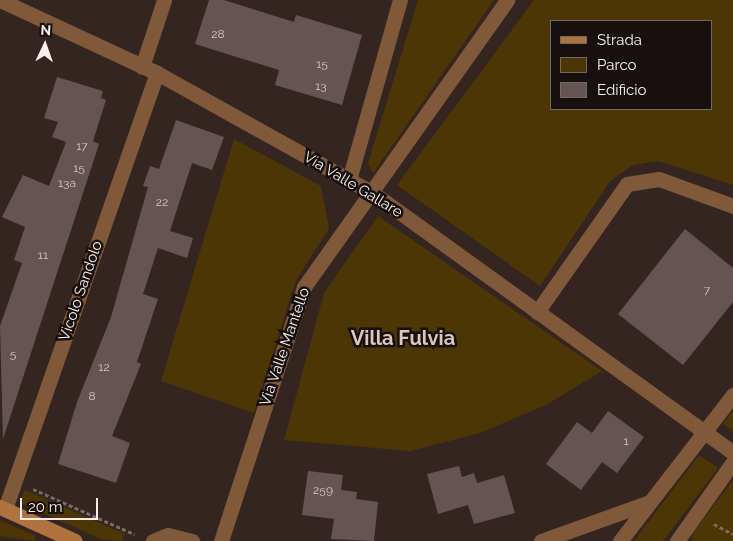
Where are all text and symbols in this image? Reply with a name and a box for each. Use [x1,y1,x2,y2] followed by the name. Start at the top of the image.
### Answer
[20,20,70,70] north arrow
[550,20,713,110] legend
[40,22,52,38] text: N
[211,28,225,42] house number: 28
[597,31,642,49] text: Strada
[597,56,637,74] text: Parco
[316,58,328,72] house number: 15
[315,80,327,94] house number: 13
[597,81,647,99] text: Edificio
[76,140,88,154] house number: 17
[300,148,406,222] street label: Via Valle Gallare
[73,162,85,176] house number: 15
[58,177,76,191] house number: 13a
[156,196,168,210] house number: 22
[55,239,107,343] street label: Vicolo Sandolo
[38,249,48,263] house number: 11
[704,284,710,298] house number: 7
[256,285,314,409] street label: Via Valle Mantello
[351,326,455,350] district label: Villa Fulvia
[10,348,16,362] house number: 5
[98,361,110,375] house number: 12
[88,390,96,404] house number: 8
[623,435,629,449] house number: 1
[313,484,333,498] house number: 259
[22,488,100,520] scale bar
[28,498,63,516] text: 20 m

